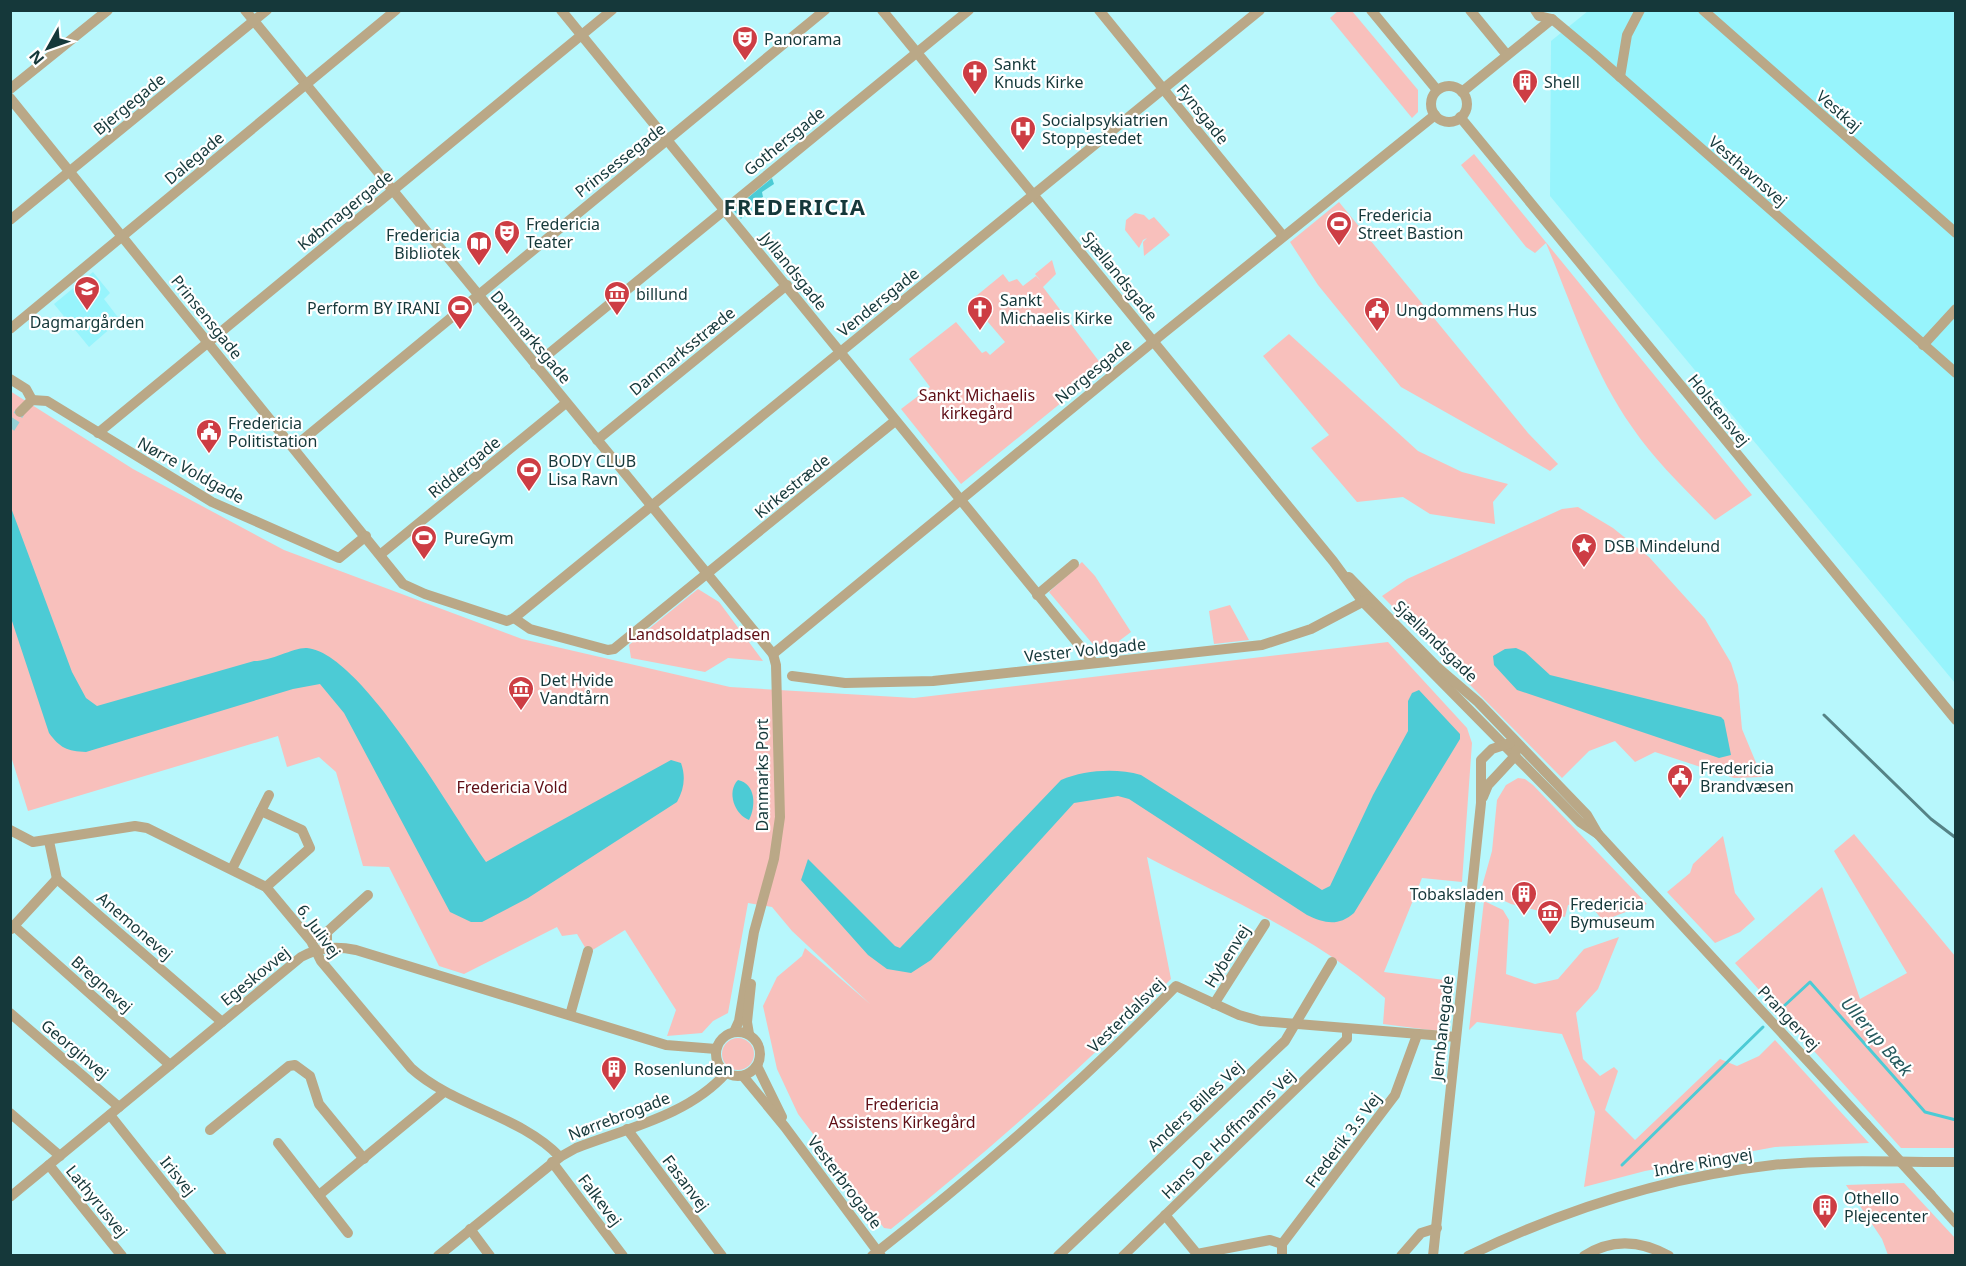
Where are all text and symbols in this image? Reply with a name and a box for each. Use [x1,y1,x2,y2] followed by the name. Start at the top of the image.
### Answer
[18,18,78,78] north arrow
[730,24,760,62] theatre icon: Panorama
[764,28,841,50] place label: Panorama
[24,46,49,70] text: N
[994,53,1084,93] place label: Sankt Knuds Kirke
[960,58,990,96] church icon: Sankt Knuds Kirke
[1510,67,1540,105] building icon: Shell
[88,68,170,140] street label: Bjergegade
[1544,71,1580,93] place label: Shell
[1172,79,1234,149] street label: Fynsgade
[1812,85,1866,137] street label: Vestkaj
[739,102,829,180] street label: Gothersgade
[1042,109,1168,149] place label: Socialpsykiatrien Stoppestedet
[1008,114,1038,152] hospital icon: Socialpsykiatrien Stoppestedet
[570,118,670,202] street label: Prinsessegade
[160,127,228,189] street label: Dalegade
[1704,131,1792,211] street label: Vesthavnsvej
[293,165,397,255] street label: Købmagergade
[723,191,867,221] district label: FREDERICIA
[1358,204,1463,244] place label: Fredericia Street Bastion
[1324,209,1354,247] sports icon: Fredericia Street Bastion
[526,213,600,253] place label: Fredericia Teater
[492,218,522,256] theatre icon: Fredericia Teater
[386,224,460,264] place label: Fredericia Bibliotek
[754,226,832,315] street label: Jyllandsgade
[1077,227,1163,325] street label: Sjællandsgade
[464,229,494,267] library icon: Fredericia Bibliotek
[833,262,923,342] street label: Vendersgade
[166,270,248,364] street label: Prinsensgade
[72,274,102,312] school or university icon: Dagmargården
[602,279,632,317] museum icon: billund
[636,283,688,305] place label: billund
[486,286,576,388] street label: Danmarksgade
[1000,289,1113,329] place label: Sankt Michaelis Kirke
[445,293,475,331] sports icon: Perform BY IRANI
[965,294,995,332] church icon: Sankt Michaelis Kirke
[1362,295,1392,333] public building icon: Ungdommens Hus
[307,297,440,319] place label: Perform BY IRANI
[1396,299,1537,321] place label: Ungdommens Hus
[625,302,739,400] street label: Danmarksstræde
[30,311,144,333] place label: Dagmargården
[1050,333,1136,409] street label: Norgesgade
[1683,369,1755,451] street label: Holstensvej
[919,384,1035,424] park label: Sankt Michaelis kirkegård
[228,412,317,452] place label: Fredericia Politistation
[194,417,224,455] public building icon: Fredericia Politistation
[423,431,505,503] street label: Riddergade
[134,432,248,508] street label: Nørre Voldgade
[750,449,834,523] street label: Kirkestræde
[548,450,636,490] place label: BODY CLUB Lisa Ravn
[514,455,544,493] sports icon: BODY CLUB Lisa Ravn
[409,523,439,561] sports icon: PureGym
[444,527,514,549] place label: PureGym
[1569,531,1599,569] place icon: DSB Mindelund
[1604,535,1720,557] place label: DSB Mindelund
[1389,595,1483,687] street label: Sjællandsgade
[628,623,770,645] park label: Landsoldatpladsen
[1023,633,1147,667] street label: Vester Voldgade
[540,669,614,709] place label: Det Hvide Vandtårn
[506,674,536,712] museum icon: Det Hvide Vandtårn
[751,718,773,832] street label: Danmarks Port
[1700,757,1794,797] place label: Fredericia Brandvæsen
[1665,762,1695,800] public building icon: Fredericia Brandvæsen
[456,776,568,798] park label: Fredericia Vold
[1509,879,1539,917] building icon: Tobaksladen
[1410,883,1504,905] place label: Tobaksladen
[92,887,178,965] street label: Anemonevej
[1570,893,1655,933] place label: Fredericia Bymuseum
[1535,898,1565,936] museum icon: Fredericia Bymuseum
[292,900,346,962] street label: 6. Julivej
[1199,920,1255,992] street label: Hybenvej
[216,941,294,1011] street label: Egeskovvej
[67,951,137,1017] street label: Bregnevej
[1083,973,1169,1057] street label: Vesterdalsvej
[1425,974,1458,1083] street label: Jernbanegade
[1753,981,1825,1055] street label: Prangervej
[1836,991,1919,1082] water label: Ullerup Bæk
[37,1014,113,1084] street label: Georginvej
[599,1054,629,1092] building icon: Rosenlunden
[1142,1056,1248,1156] street label: Anders Billes Vej
[634,1058,733,1080] place label: Rosenlunden
[1156,1064,1300,1204] street label: Hans De Hoffmanns Vej
[565,1087,673,1145] street label: Nørrebrogade
[1300,1088,1386,1192] street label: Frederik 3.s Vej
[828,1093,976,1133] park label: Fredericia Assistens Kirkegård
[803,1131,887,1233] street label: Vesterbrogade
[1652,1143,1754,1181] street label: Indre Ringvej
[658,1150,714,1216] street label: Fasanvej
[155,1152,201,1200] street label: Irisvej
[61,1160,133,1242] street label: Lathyrusvej
[573,1169,627,1231] street label: Falkevej
[1844,1187,1928,1227] place label: Othello Plejecenter
[1810,1192,1840,1230] building icon: Othello Plejecenter

